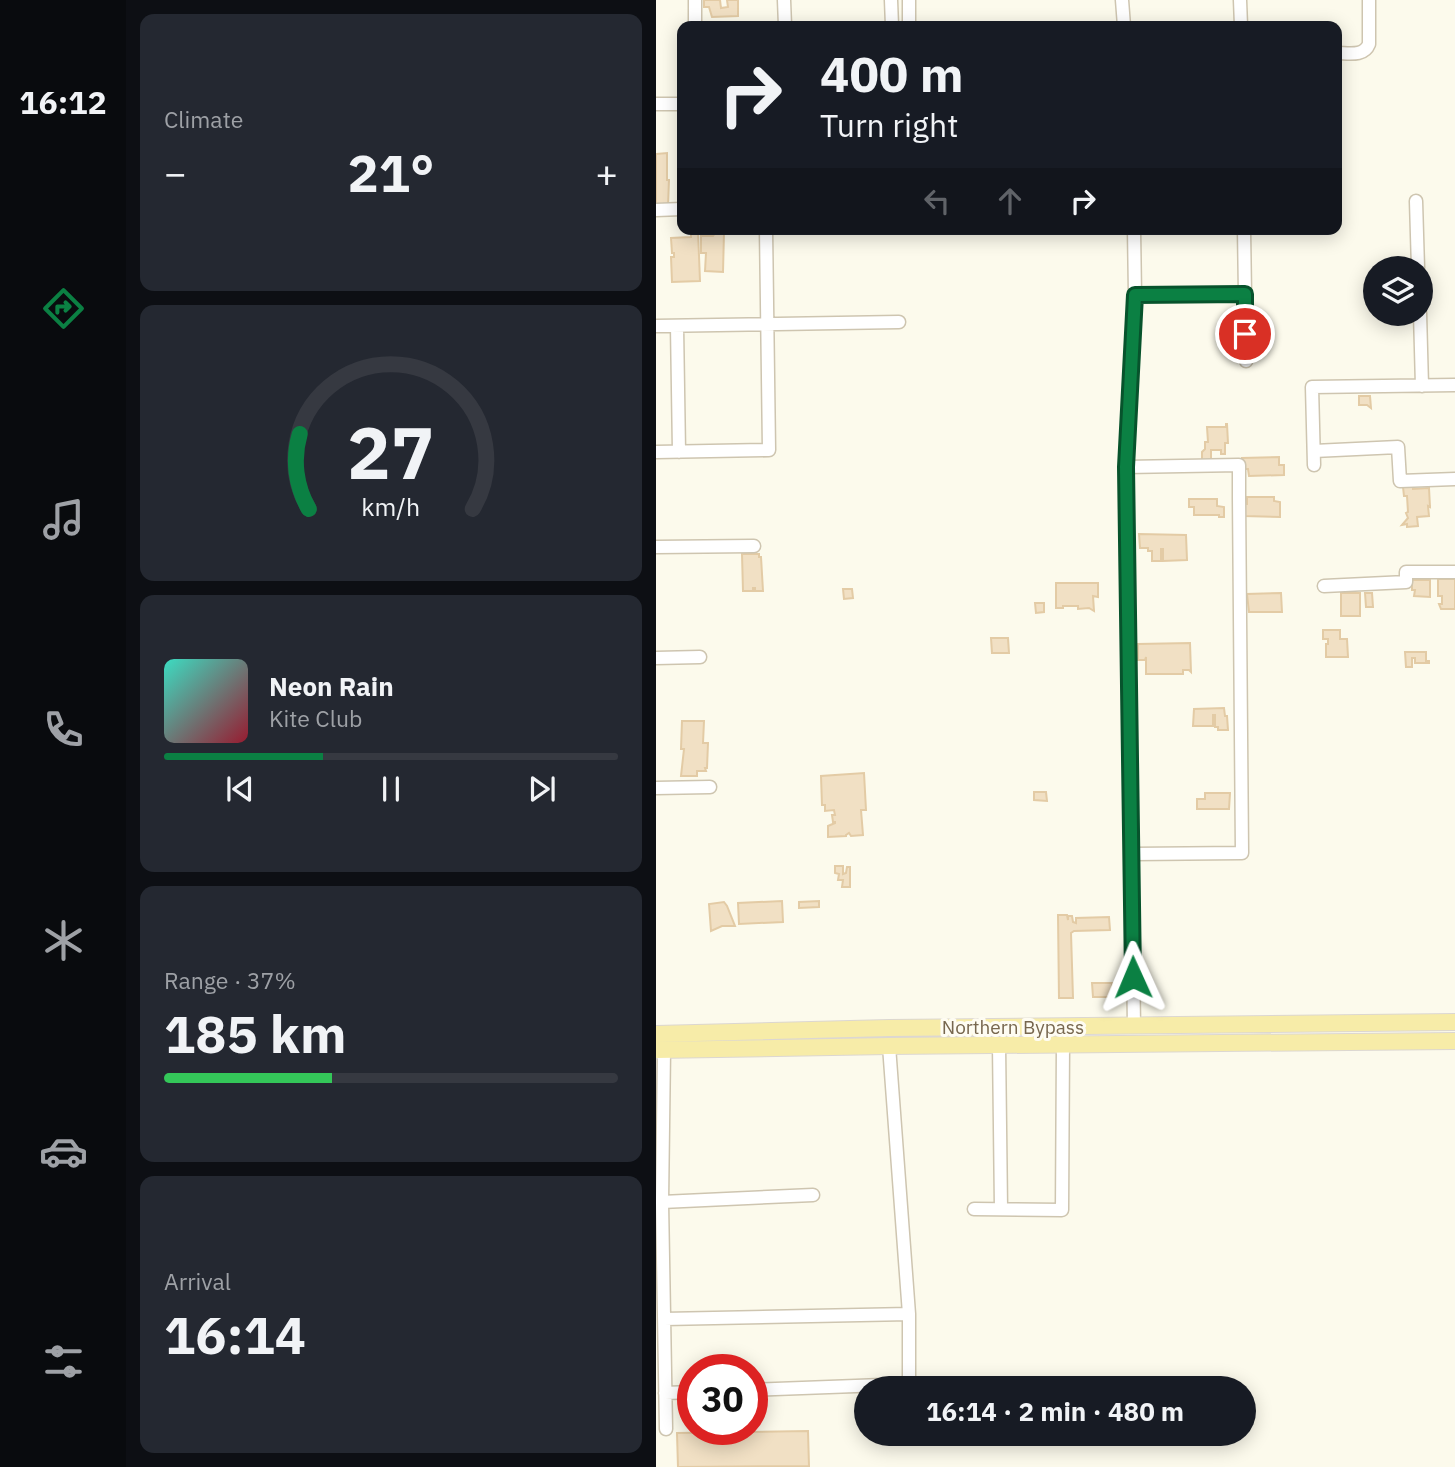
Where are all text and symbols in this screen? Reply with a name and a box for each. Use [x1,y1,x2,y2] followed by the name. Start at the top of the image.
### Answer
[820,42,964,105] text: 400 m
[705,49,796,140] icon: right
[19,81,107,123] text: 16:12
[164,104,243,134] text: Climate
[820,104,958,146] text: Turn right
[348,139,434,206] text: 21°
[164,148,187,197] text: −
[595,148,618,197] text: +
[918,182,956,220] icon: left
[991,182,1029,220] icon: ahead
[1064,182,1102,220] icon: right
[1363,256,1433,326] map controls
[1363,256,1433,326] button: layers
[39,284,88,333] icon: directions
[1215,304,1275,364] pin
[1226,315,1264,353] icon: arrive
[347,404,435,499] text: 27
[362,490,420,523] text: km/h
[39,495,88,544] icon: music
[269,669,394,703] text: Neon Rain
[269,703,362,733] text: Kite Club
[39,705,88,754] icon: phone
[221,770,259,808] icon: previous
[372,770,410,808] icon: pause
[523,770,561,808] icon: next
[39,916,88,965] icon: climate
[1096,940,1170,1014] position arrow
[164,965,296,995] text: Range · 37%
[164,1000,346,1067] text: 185 km
[942,1015,1084,1039] street label: Northern Bypass
[39,1127,88,1176] icon: car
[164,1266,231,1296] text: Arrival
[164,1301,306,1368] text: 16:14
[39,1337,88,1386] icon: filters
[677,1354,768,1445] speed limit sign: 30
[926,1394,1184,1428] text: 16:14 · 2 min · 480 m

